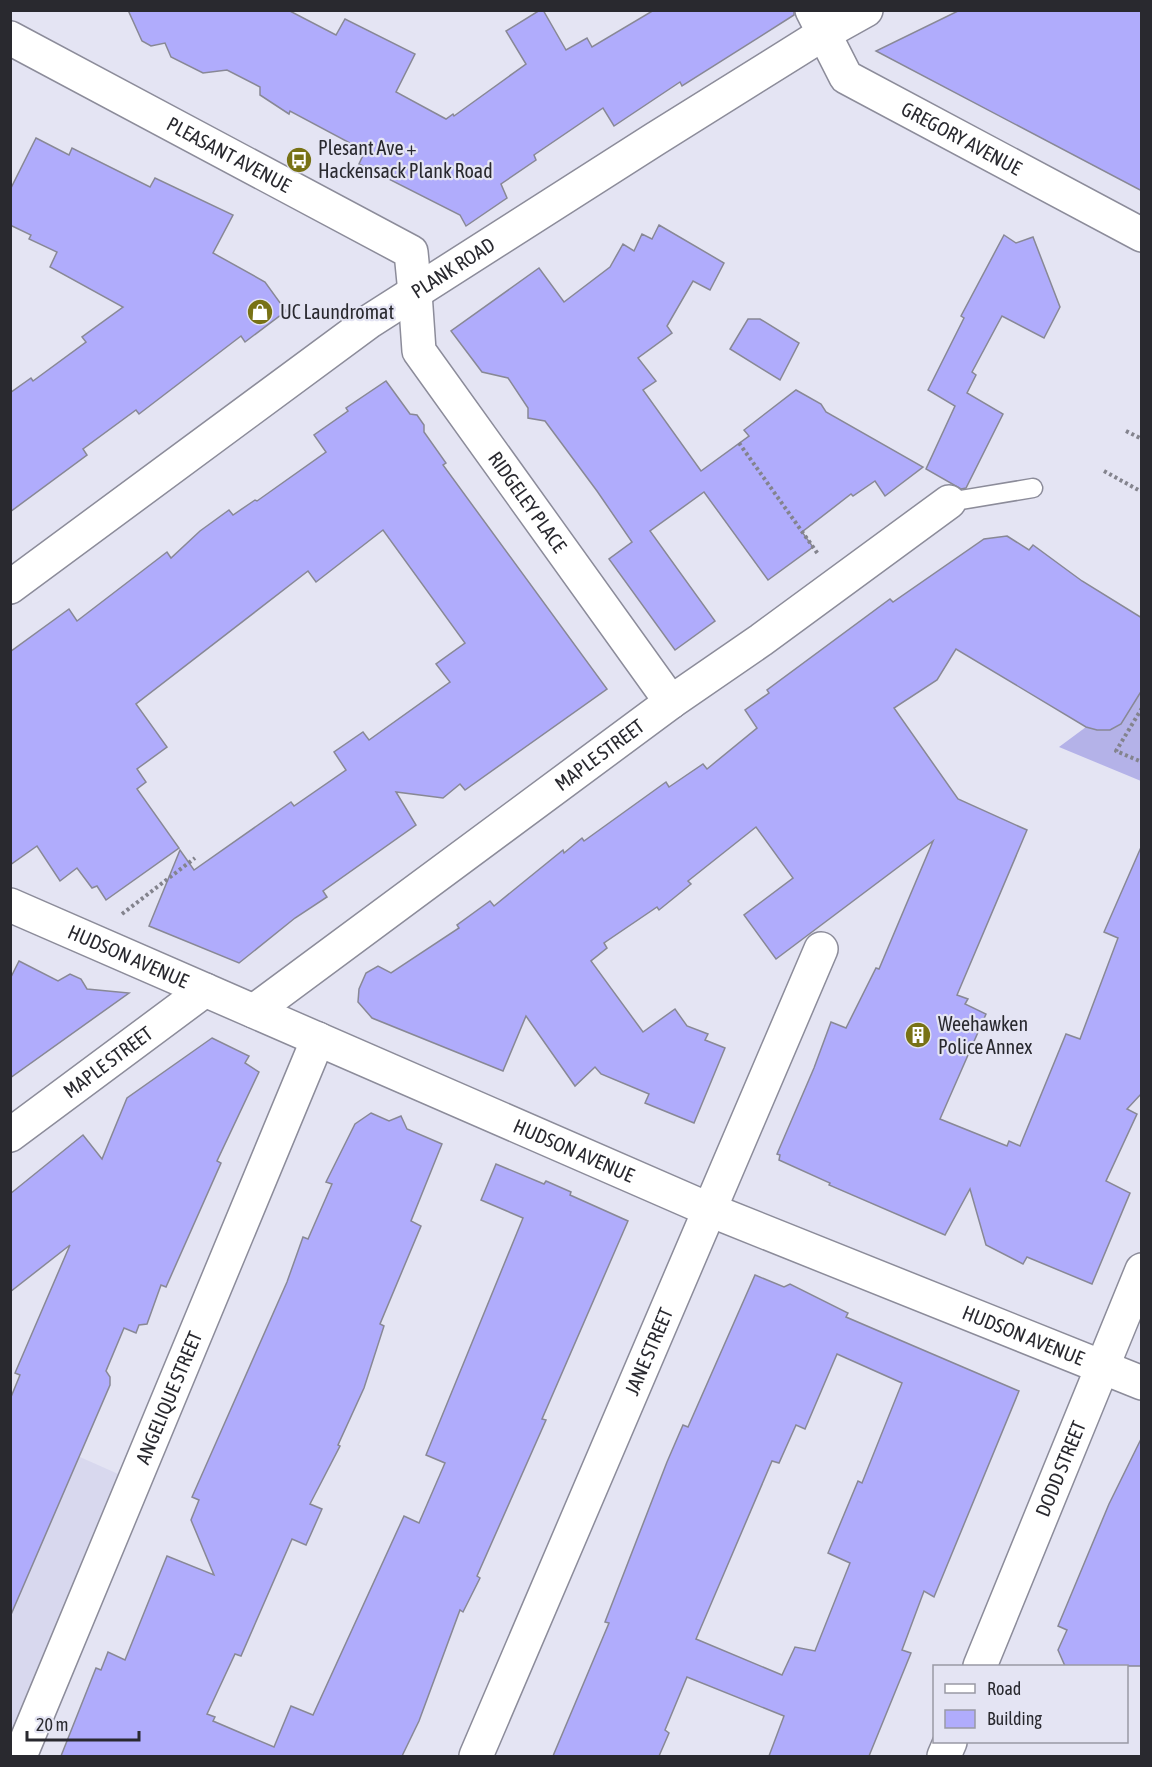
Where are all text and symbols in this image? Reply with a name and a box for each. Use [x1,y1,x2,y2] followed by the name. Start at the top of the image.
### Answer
[898,97,1026,180] street label: GREGORY AVENUE
[163,112,295,197] street label: PLEASANT AVENUE
[318,136,493,182] place label: Plesant Ave + Hackensack Plank Road
[284,145,314,175] bus stop icon: Plesant Ave + Hackensack Plank Road
[407,233,499,303] street label: PLANK ROAD
[245,297,275,327] shop icon: UC Laundromat
[280,300,394,323] place label: UC Laundromat
[484,447,572,557] street label: RIDGELEY PLACE
[550,714,648,795] street label: MAPLE STREET
[65,920,193,993] street label: HUDSON AVENUE
[938,1012,1032,1058] place label: Weehawken Police Annex
[903,1020,933,1050] building icon: Weehawken Police Annex
[59,1021,157,1102] street label: MAPLE STREET
[510,1114,638,1187] street label: HUDSON AVENUE
[959,1300,1088,1370] street label: HUDSON AVENUE
[620,1304,677,1398] street label: JANE STREET
[131,1328,206,1467] street label: ANGELIQUE STREET
[1030,1417,1090,1520] street label: DODD STREET
[933,1665,1128,1743] legend
[987,1678,1021,1699] text: Road
[27,1704,140,1742] scale bar
[987,1708,1042,1729] text: Building
[36,1714,68,1735] text: 20 m

